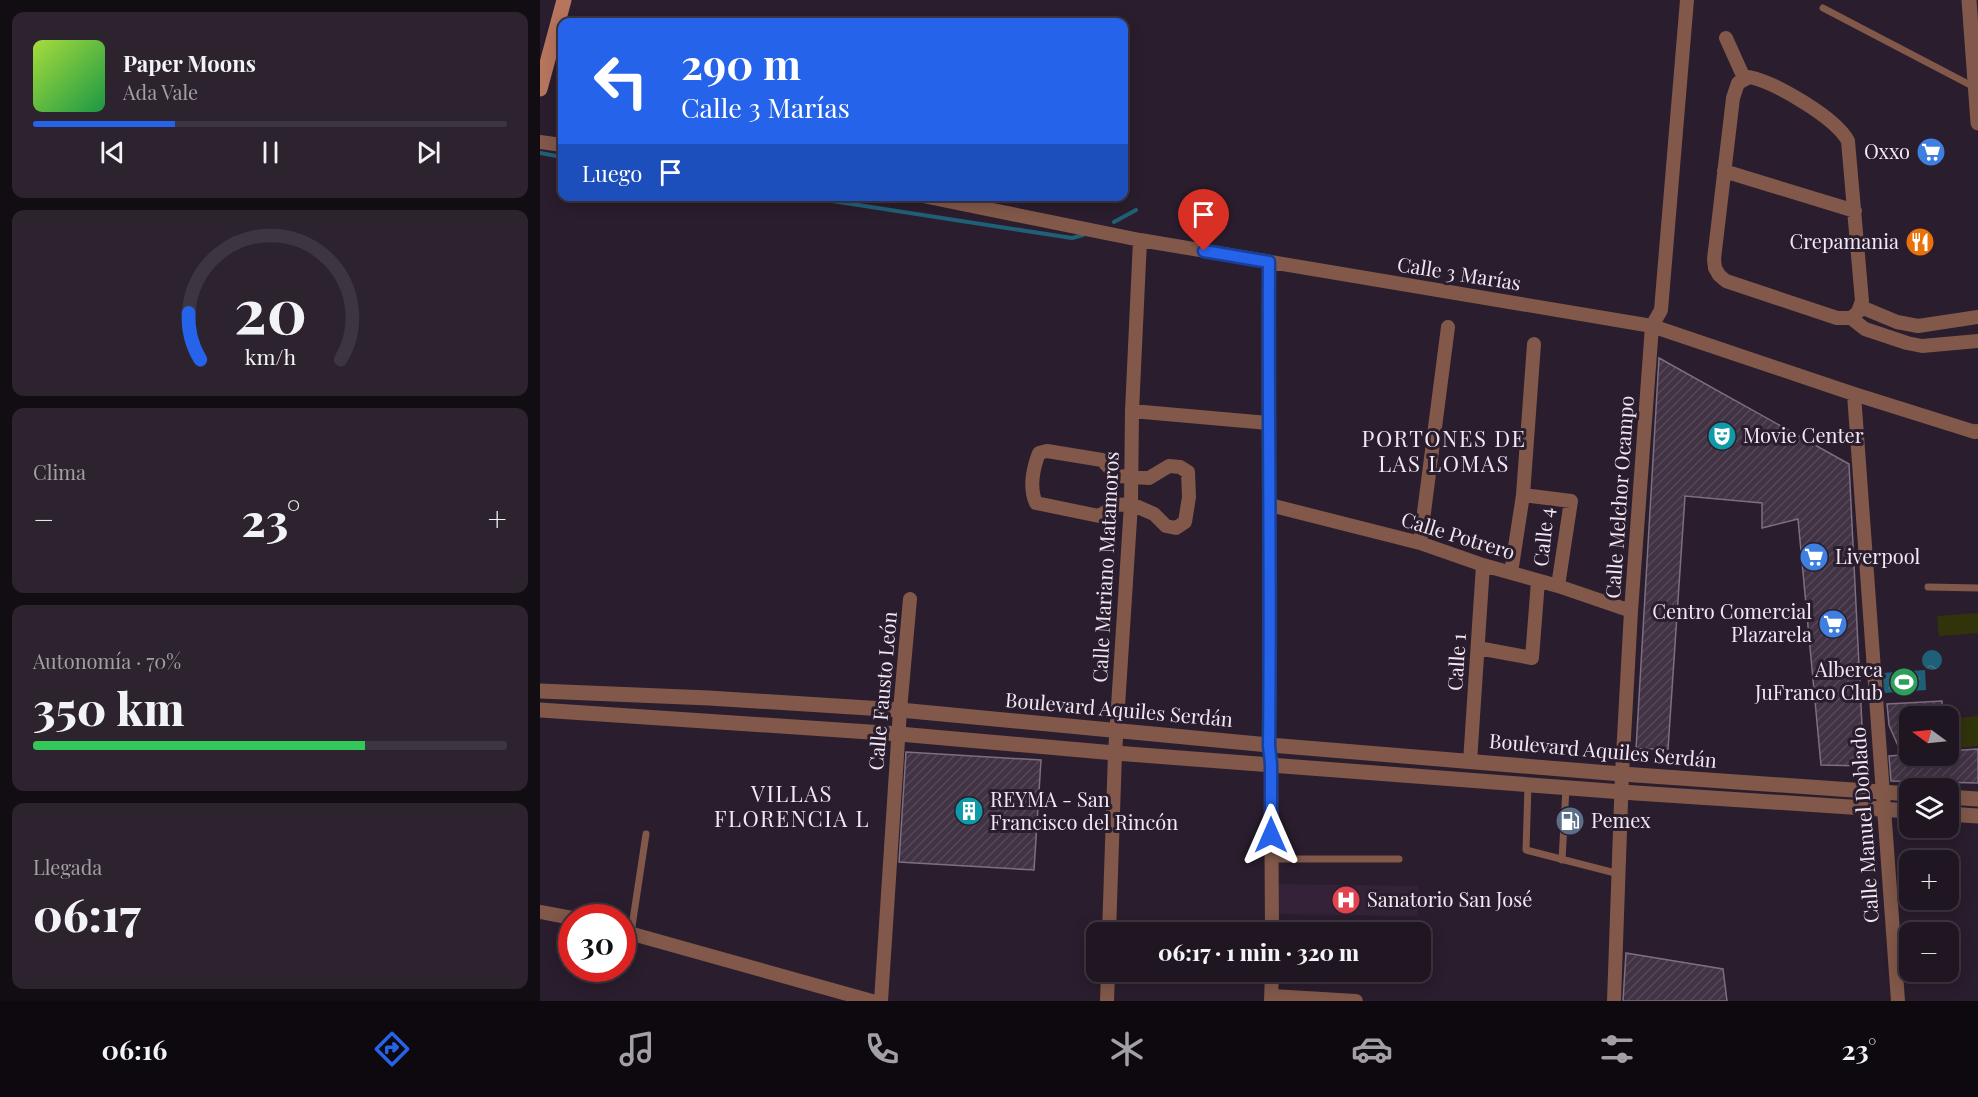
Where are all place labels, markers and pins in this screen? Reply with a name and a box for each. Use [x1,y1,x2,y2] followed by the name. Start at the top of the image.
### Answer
[1915,136,1947,168] supermarket icon: Oxxo
[1864,137,1910,164] place label: Oxxo
[1178,189,1229,251] pin
[1904,226,1936,258] restaurant icon: Crepamania
[1790,227,1899,254] place label: Crepamania
[1706,420,1738,452] theatre icon: Movie Center
[1743,421,1864,448] place label: Movie Center
[1798,541,1830,573] supermarket icon: Liverpool
[1835,542,1921,569] place label: Liverpool
[1652,597,1812,647] place label: Centro Comercial Plazarela
[1817,608,1849,640] supermarket icon: Centro Comercial Plazarela
[1754,655,1883,705] place label: Alberca JuFranco Club
[1888,666,1920,698] sports icon: Alberca JuFranco Club
[990,785,1178,835] place label: REYMA - San Francisco del Rincón
[953,795,985,827] building icon: REYMA - San Francisco del Rincón
[1554,805,1586,837] fuel station icon: Pemex
[1591,806,1651,833] place label: Pemex
[1330,884,1362,916] hospital icon: Sanatorio San José
[1367,885,1532,912] place label: Sanatorio San José

